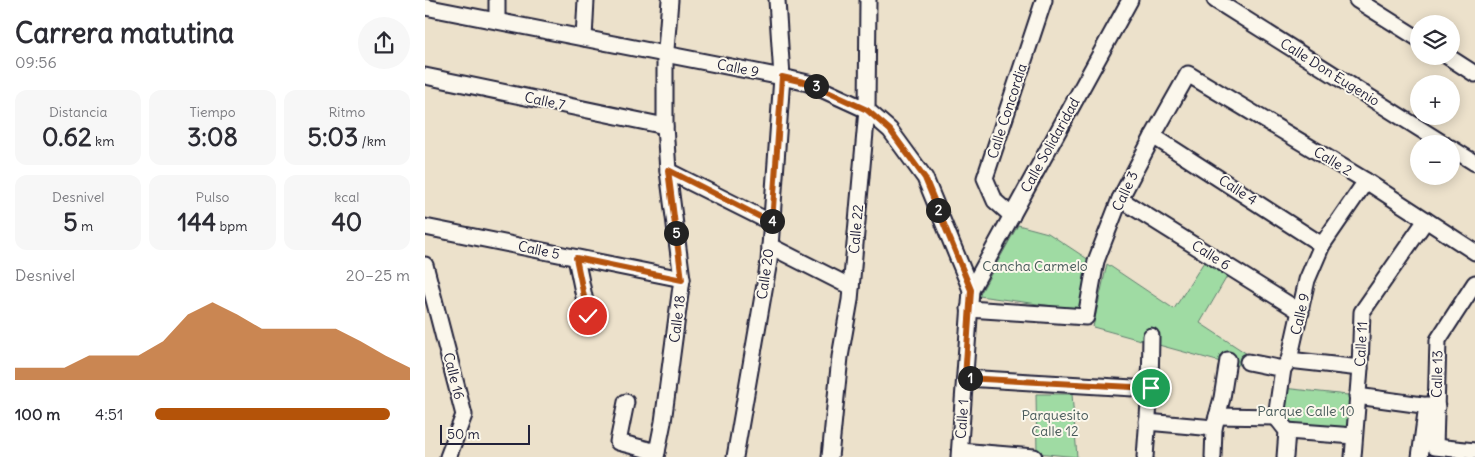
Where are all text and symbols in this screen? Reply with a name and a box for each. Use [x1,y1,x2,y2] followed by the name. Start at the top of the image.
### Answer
[15,15,234,51] text: Carrera matutina
[1410,15,1460,185] map controls
[1410,15,1460,65] button: layers
[358,17,410,69] button: share
[1277,34,1383,110] street label: Calle Don Eugenio
[15,52,57,72] text: 09:56
[716,55,760,81] street label: Calle 9
[983,61,1031,161] street label: Calle Concordia
[803,74,829,98] pin: 3
[1410,75,1460,125] button: +
[813,77,820,95] text: 3
[523,88,567,114] street label: Calle 7
[1017,94,1083,196] street label: Calle Solidaridad
[49,103,107,121] text: Distancia
[189,103,236,121] text: Tiempo
[328,103,365,121] text: Ritmo
[42,121,92,153] text: 0.62
[187,121,238,153] text: 3:08
[308,121,358,153] text: 5:03
[92,132,114,150] text: km
[358,132,386,150] text: /km
[1410,135,1460,185] button: −
[1310,142,1356,180] street label: Calle 2
[1108,168,1142,214] street label: Calle 3
[1215,171,1261,209] street label: Calle 4
[52,188,104,206] text: Desnivel
[196,188,229,206] text: Pulso
[334,188,359,206] text: kcal
[925,198,951,222] pin: 2
[935,201,942,219] text: 2
[845,203,867,254] street label: Calle 22
[63,206,78,238] text: 5
[177,206,216,238] text: 144
[331,206,362,238] text: 40
[759,208,785,234] pin: 4
[768,212,777,230] text: 4
[78,217,93,235] text: m
[216,217,248,235] text: bpm
[663,220,689,246] pin: 5
[672,224,681,242] text: 5
[1188,236,1234,274] street label: Calle 6
[516,237,562,263] street label: Calle 5
[753,247,777,301] street label: Calle 20
[982,257,1088,275] park label: Cancha Carmelo
[15,265,75,285] text: Desnivel
[346,265,410,285] text: 20–25 m
[1286,291,1314,337] street label: Calle 9
[665,294,689,344] street label: Calle 18
[567,295,609,337] pin
[574,302,602,330] icon: check
[1351,321,1371,367] street label: Calle 11
[1428,350,1446,398] street label: Calle 13
[439,351,469,401] street label: Calle 16
[957,366,983,390] pin: 1
[1130,367,1172,409] pin
[968,369,973,387] text: 1
[1137,374,1165,402] icon: arrive
[952,399,972,439] street label: Calle 1
[1257,402,1355,420] park label: Parque Calle 10
[15,404,60,424] text: 100 m
[95,404,123,424] text: 4:51
[1021,406,1089,440] park label: Parquesito Calle 12
[440,422,530,445] scale bar
[447,425,480,443] text: 50 m

